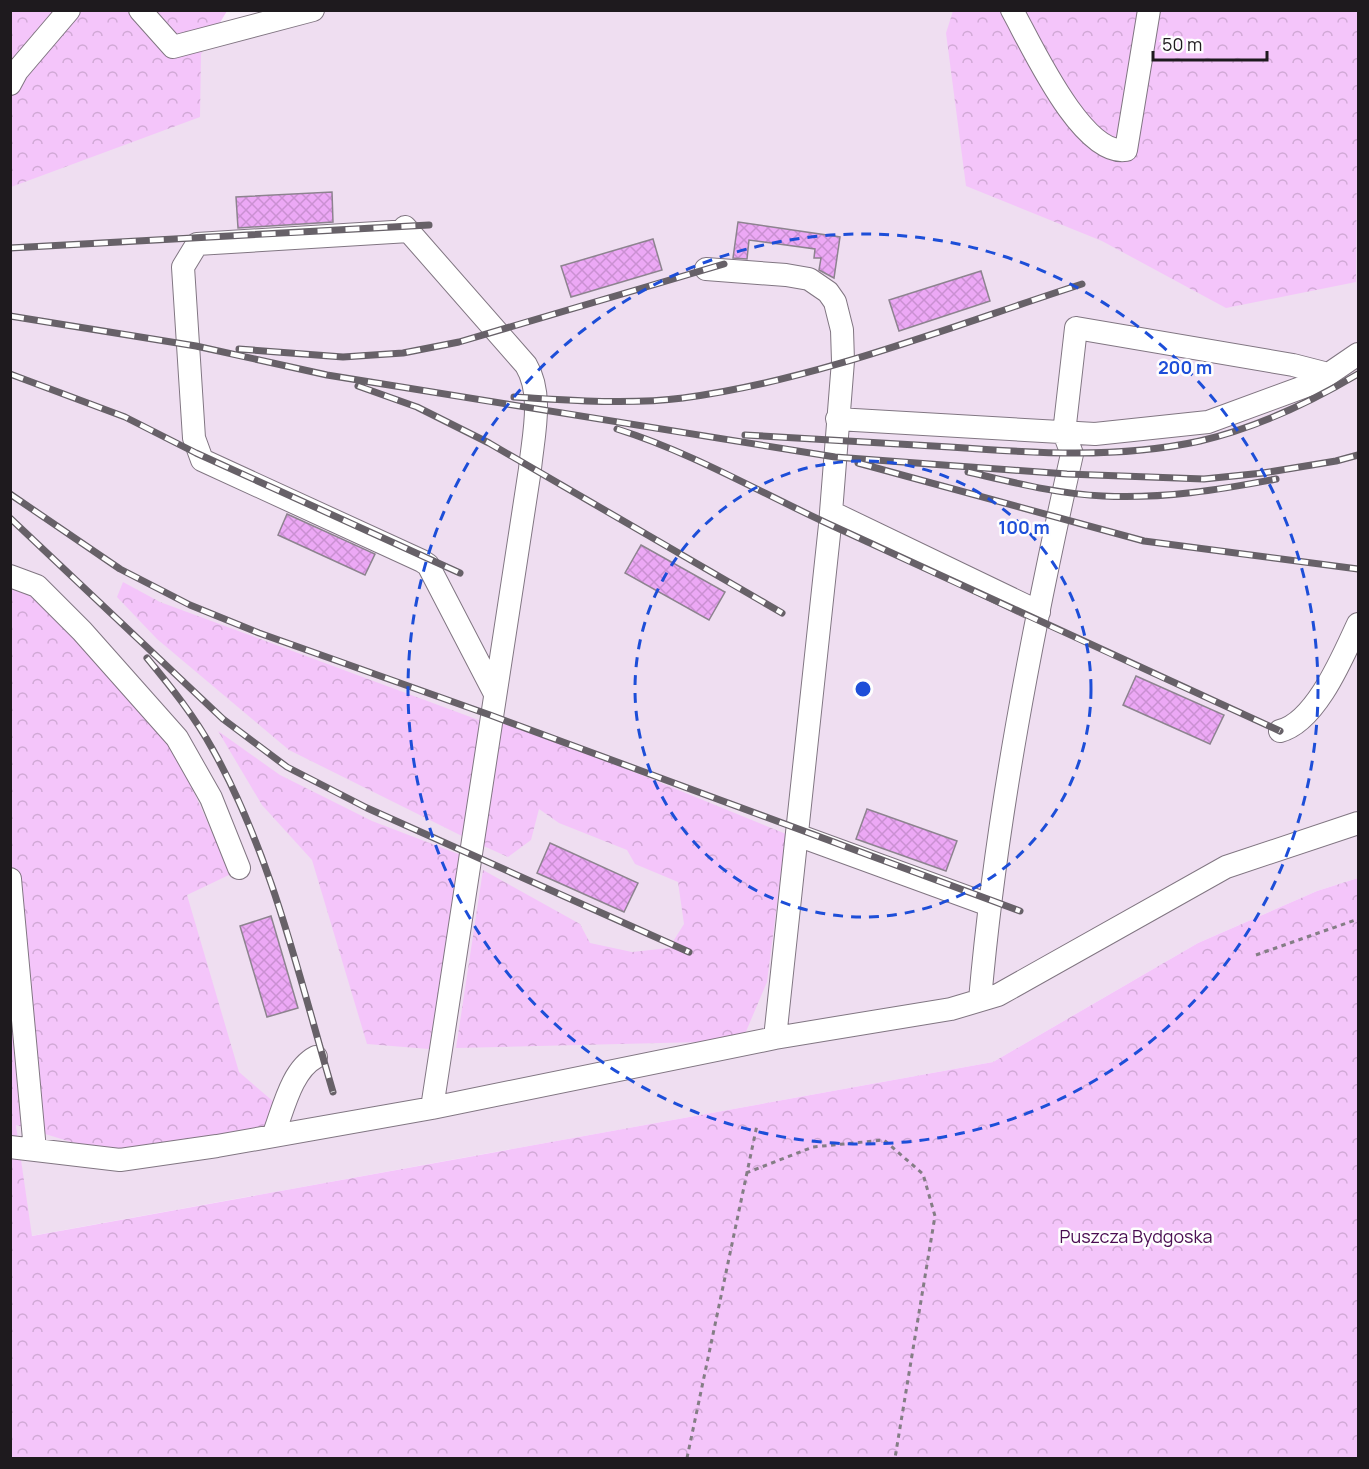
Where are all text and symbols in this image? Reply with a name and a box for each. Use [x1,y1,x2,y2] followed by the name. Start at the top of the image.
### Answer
[1153,24,1267,62] scale bar
[1162,32,1202,56] text: 50 m
[1158,355,1212,379] text: 200 m
[998,515,1050,539] text: 100 m
[853,679,873,699] centre of rings
[1060,1224,1212,1248] park label: Puszcza Bydgoska

